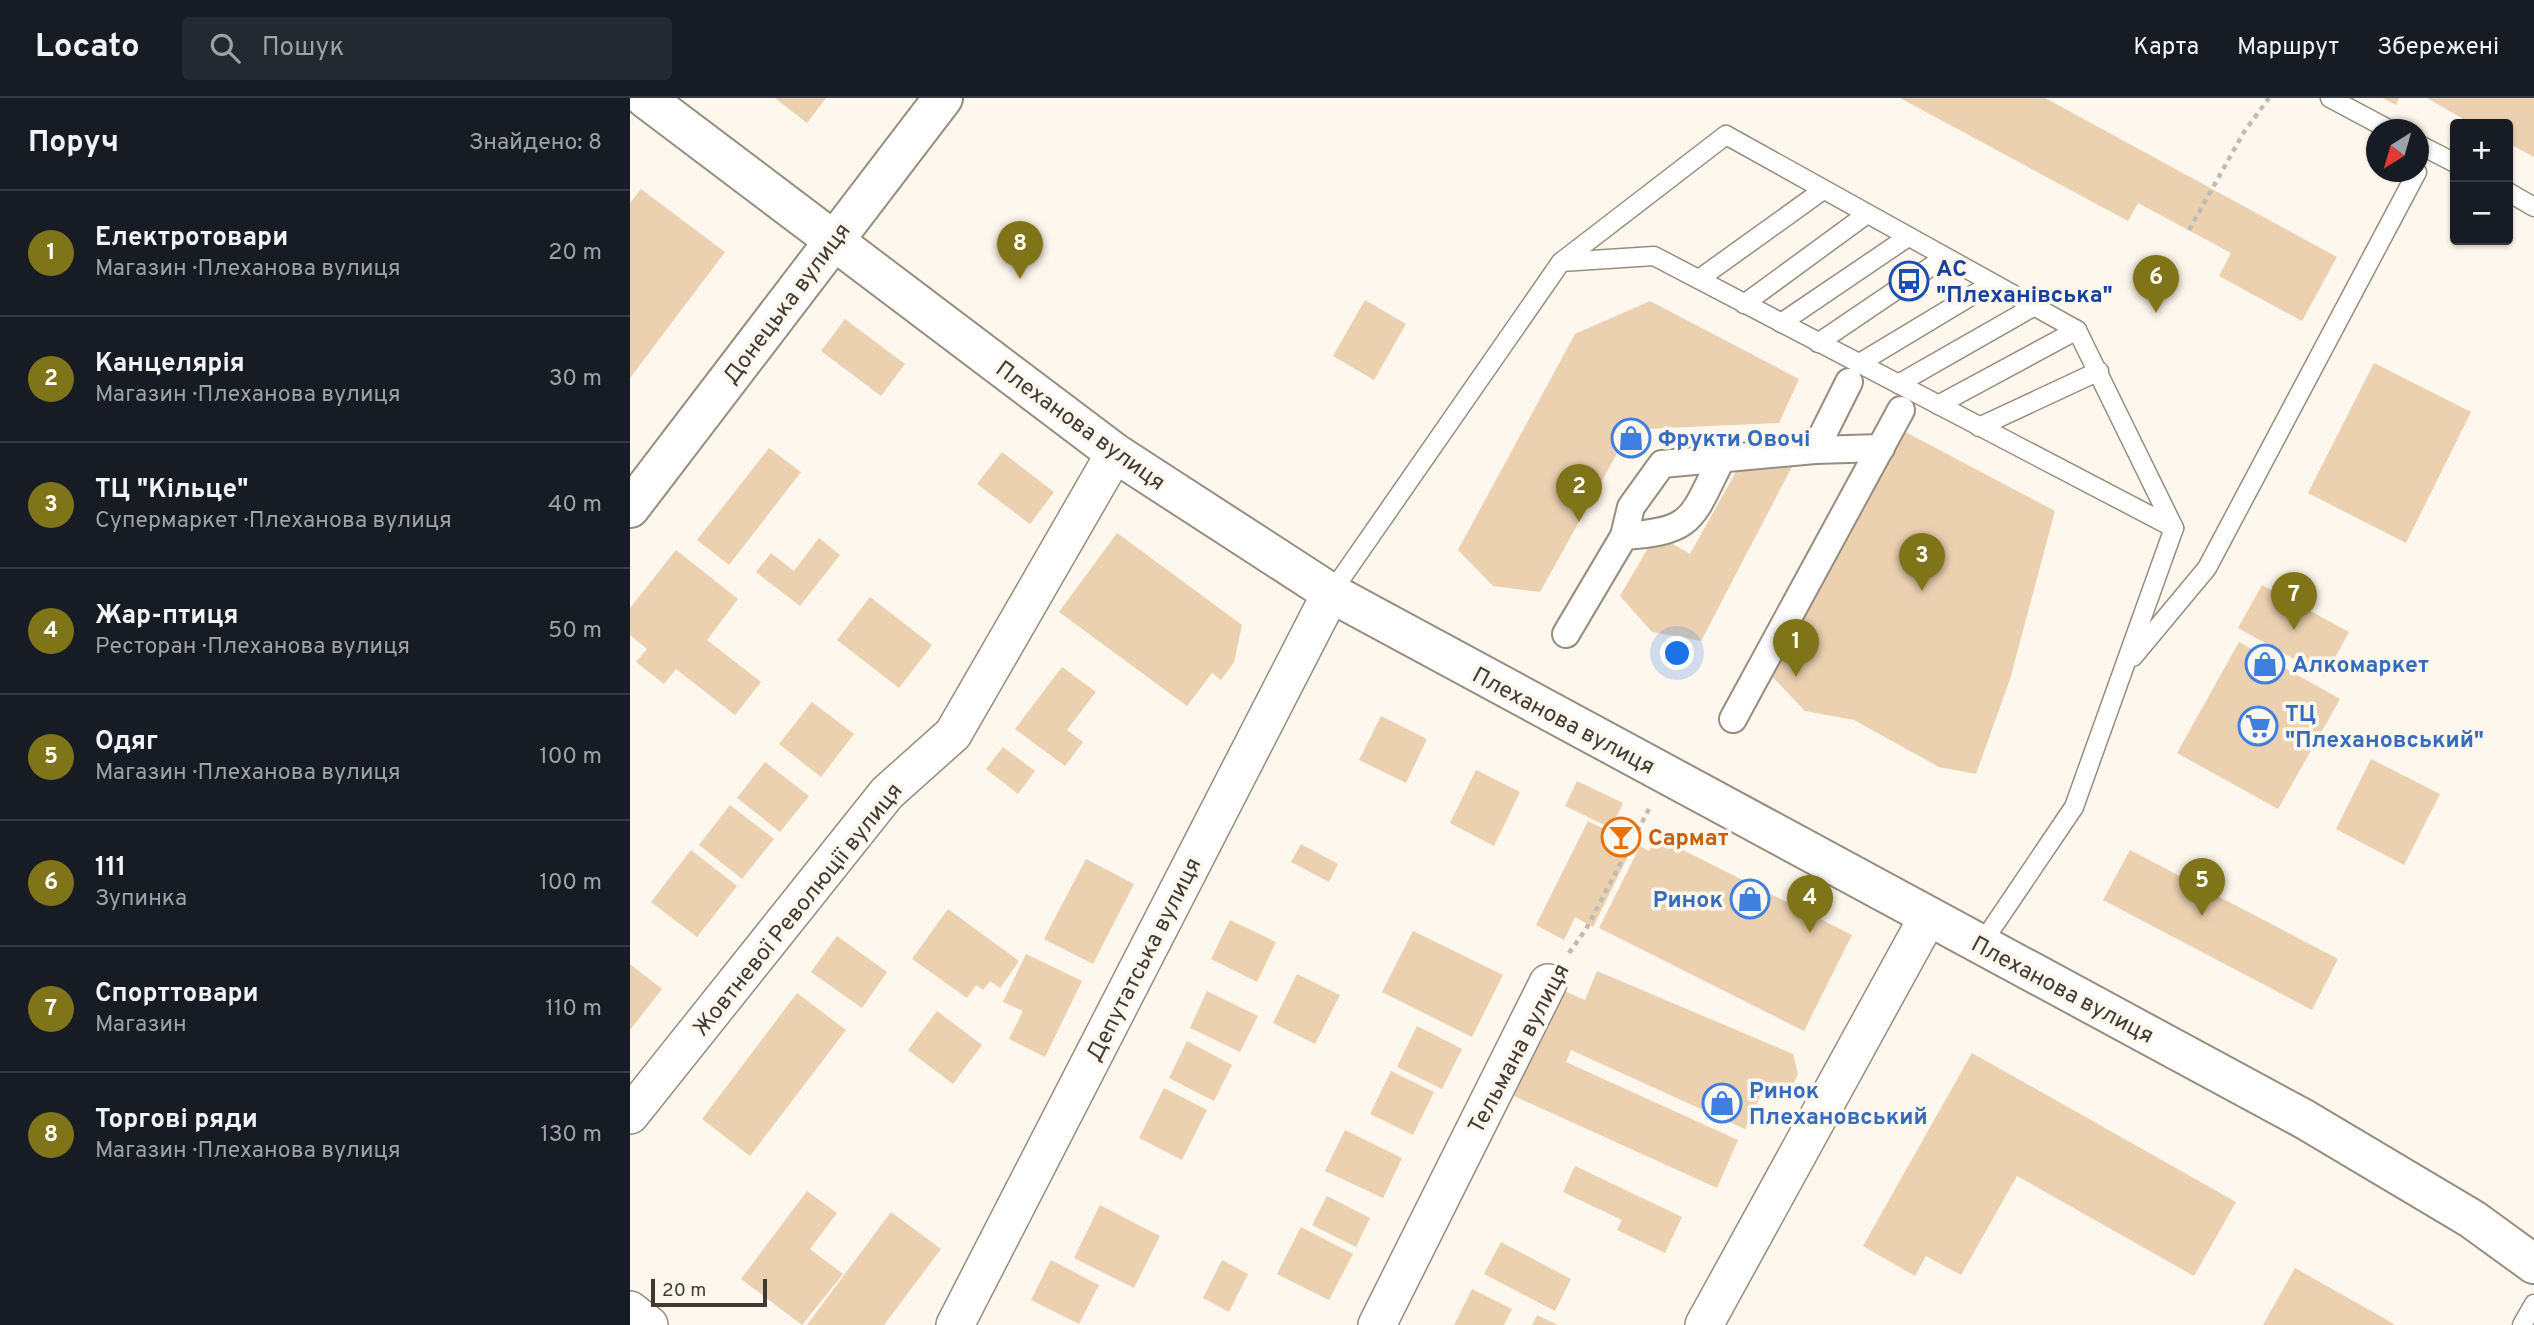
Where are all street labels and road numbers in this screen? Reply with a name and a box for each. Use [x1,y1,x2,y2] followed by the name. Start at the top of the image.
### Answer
[718,218,858,391] street label: Донецька вулиця
[989,356,1170,498] street label: Плеханова вулиця
[1466,662,1659,783] street label: Плеханова вулиця
[688,778,910,1043] street label: Жовтневої Революції вулиця
[1081,853,1209,1067] street label: Депутатська вулиця
[1965,931,2158,1052] street label: Плеханова вулиця
[1463,959,1577,1139] street label: Тельмана вулиця

